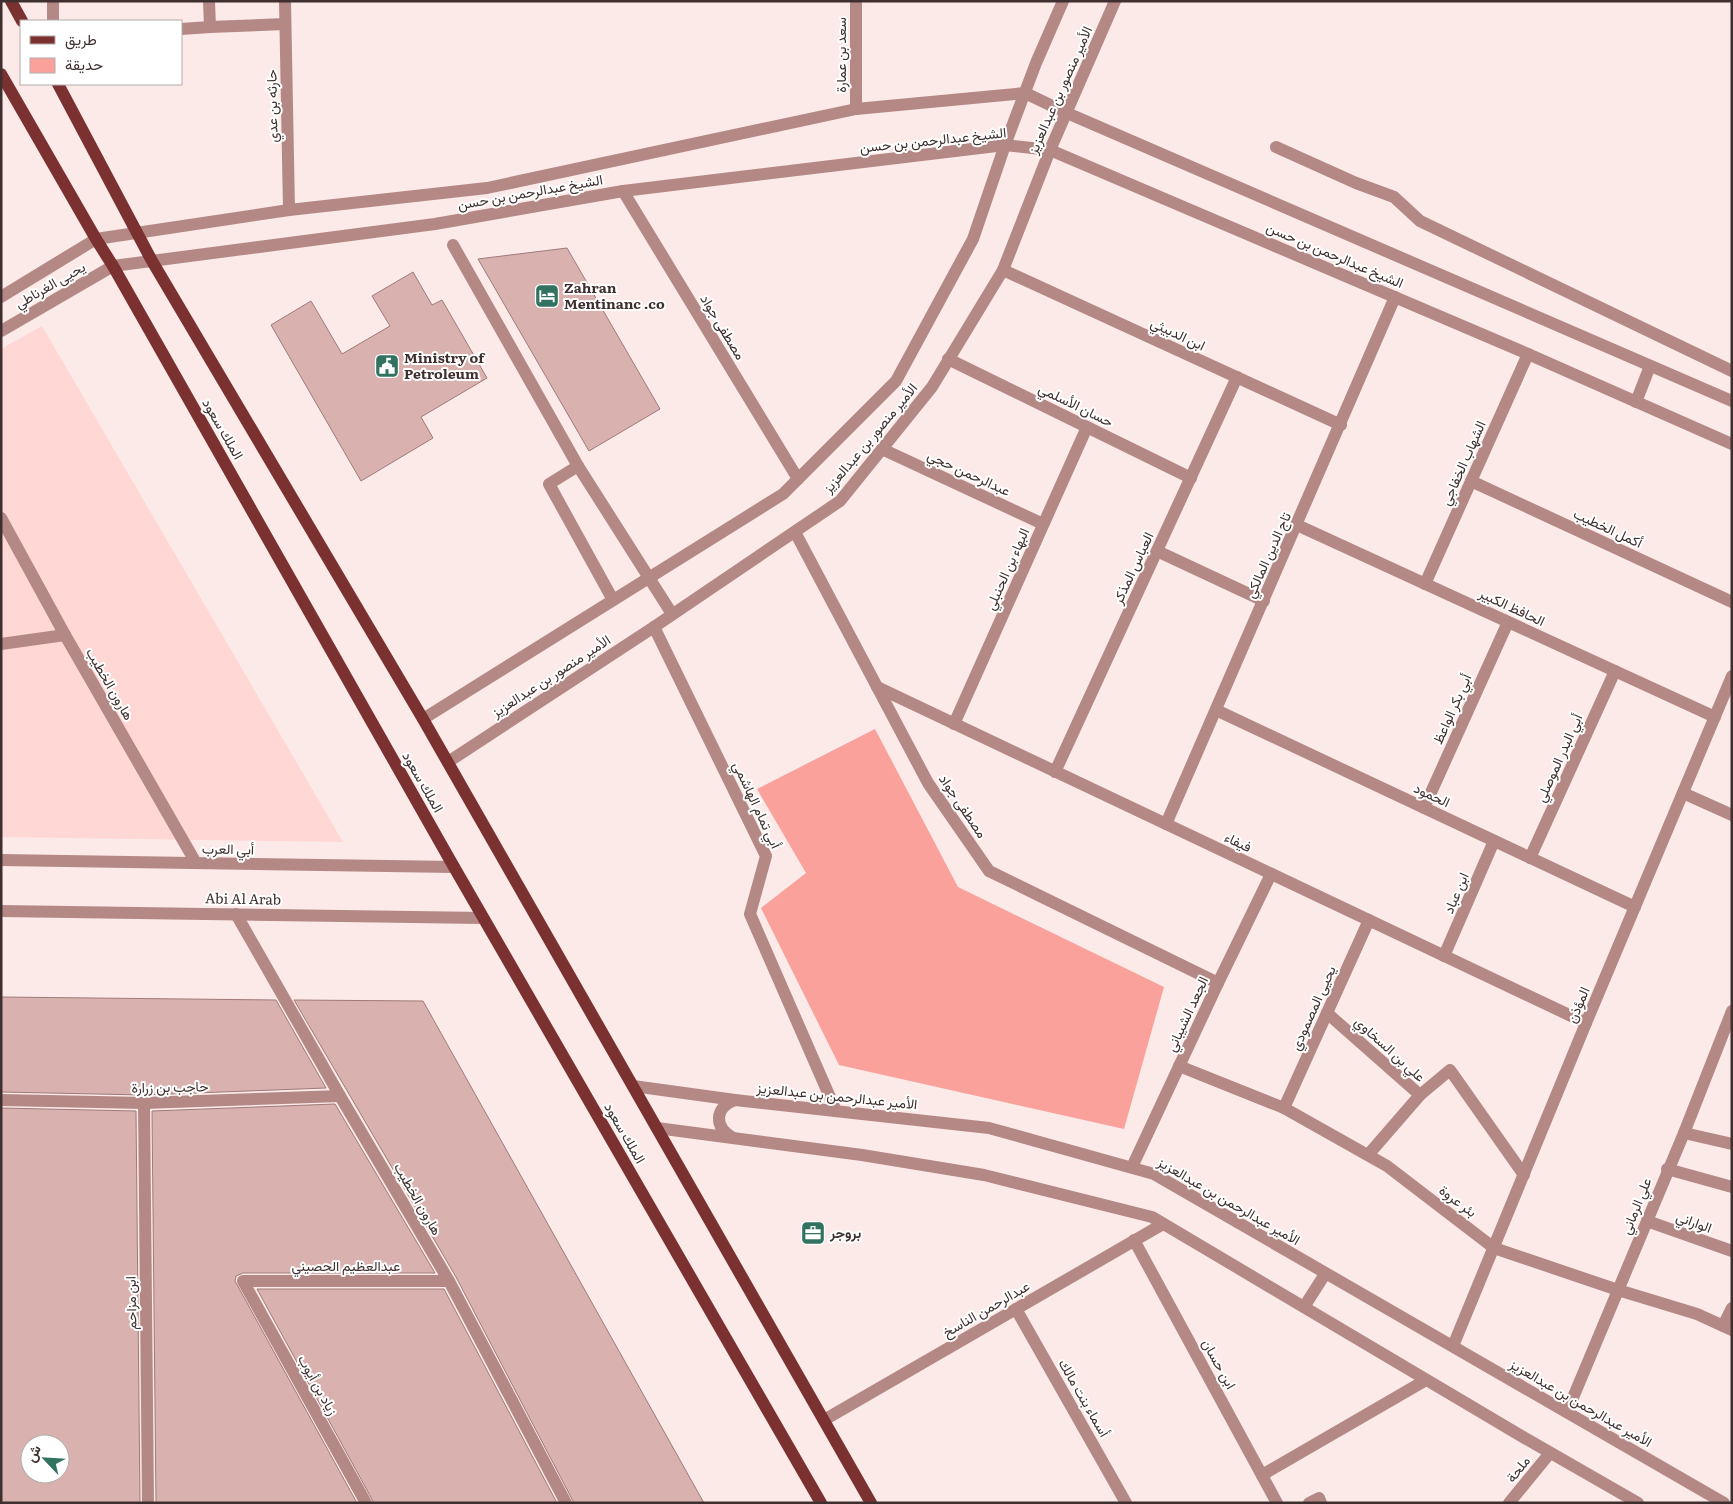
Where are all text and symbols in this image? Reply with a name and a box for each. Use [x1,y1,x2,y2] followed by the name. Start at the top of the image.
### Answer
[830,17,850,93] street label: سعد بن عمارة
[20,20,182,85] legend
[1021,22,1096,158] street label: الأمير منصور بن عبدالعزيز
[65,27,97,50] text: طريق
[65,52,103,75] text: حديقة
[260,69,285,143] street label: حارثه بن عدي
[859,121,1007,159] street label: الشيخ عبدالرحمن بن حسن
[456,168,604,216] street label: الشيخ عبدالرحمن بن حسن
[1263,216,1407,294] street label: الشيخ عبدالرحمن بن حسن
[11,256,90,315] street label: يحيى الغرناطي
[564,277,665,313] place label: Zahran Mentinanc .co
[534,283,560,309] hotel icon: Zahran Mentinanc .co
[696,290,751,363] street label: مصطفى جواد
[1147,312,1209,357] street label: ابن الدبيثي
[404,347,486,383] place label: Ministry of Petroleum
[374,353,400,379] public building icon: Ministry of Petroleum
[1034,377,1117,434] street label: حسان الأسلمي
[817,378,921,497] street label: الأمير منصور بن عبدالعزيز
[198,394,249,463] street label: الملك سعود
[1435,417,1492,509] street label: الشهاب الخفاجي
[923,444,1014,503] street label: عبدالرحمن حجي
[1571,502,1646,552] street label: أكمل الخطيب
[1239,508,1298,602] street label: تاج الدين المالكي
[979,524,1036,614] street label: البهاء بن الحنبلي
[1106,528,1158,608] street label: العباس المذكر
[1475,582,1549,630] street label: الحافظ الكبير
[486,629,614,722] street label: الأمير منصور بن عبدالعزيز
[82,643,140,724] street label: هارون الخطيب
[1427,670,1478,748] street label: أبي بكر الواعظ
[1530,710,1589,806] street label: أبي البدر الموصلي
[398,747,449,816] street label: الملك سعود
[726,758,787,853] street label: أبي تمام الهاشمي
[935,769,993,841] street label: مصطفى جواد
[1411,777,1454,811] street label: الحمود
[1222,826,1255,856] street label: فيفاء
[202,838,254,861] street label: أبي العرب
[1438,869,1473,916] street label: ابن عباد
[205,887,281,909] street label: Abi Al Arab
[1284,962,1342,1054] street label: يحيى المصمودي
[1160,973,1215,1056] street label: الجعد الشيباني
[1561,983,1594,1026] street label: المؤذن
[1349,1011,1430,1088] street label: علي بن السخاوي
[131,1075,209,1097] street label: حاجب بن زرارة
[755,1077,918,1113] street label: الأمير عبدالرحمن بن عبدالعزيز
[600,1098,651,1167] street label: الملك سعود
[1154,1151,1304,1249] street label: الأمير عبدالرحمن بن عبدالعزيز
[390,1158,448,1239] street label: هارون الخطيب
[1615,1174,1658,1238] street label: علي الرماني
[1436,1179,1482,1221] street label: بئر عروة
[1673,1205,1715,1240] street label: الواراني
[800,1220,826,1246] office icon: بروجر
[829,1222,861,1242] place label: بروجر
[292,1255,400,1278] street label: عبدالعظيم الحصيني
[938,1275,1034,1343] street label: عبدالرحمن الناسخ
[120,1276,140,1330] street label: ابن مزاحم
[1198,1335,1242,1392] street label: ابن حسان
[294,1351,344,1418] street label: زياد بن أيوب
[1506,1353,1656,1451] street label: الأمير عبدالرحمن بن عبدالعزيز
[1054,1355,1115,1440] street label: أسماء بنت مالك
[20,1434,70,1484] north arrow
[20,1441,45,1465] text: ش
[1500,1451,1534,1486] street label: ملحة

